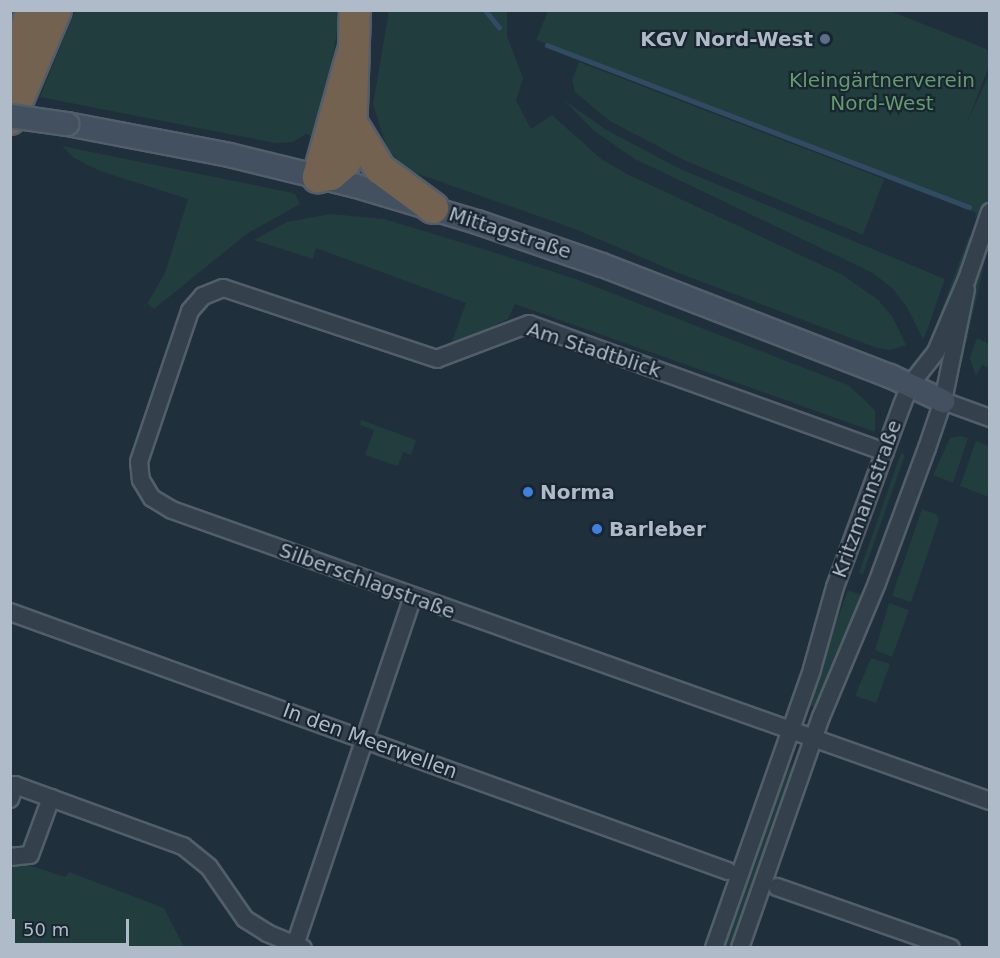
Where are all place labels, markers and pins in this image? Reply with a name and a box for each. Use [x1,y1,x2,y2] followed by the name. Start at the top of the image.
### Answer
[640,27,813,51] place label: KGV Nord-West
[818,32,832,46] marker: KGV Nord-West
[540,480,615,504] place label: Norma
[521,485,535,499] marker: Norma
[609,517,706,541] place label: Barleber
[590,522,604,536] marker: Barleber

